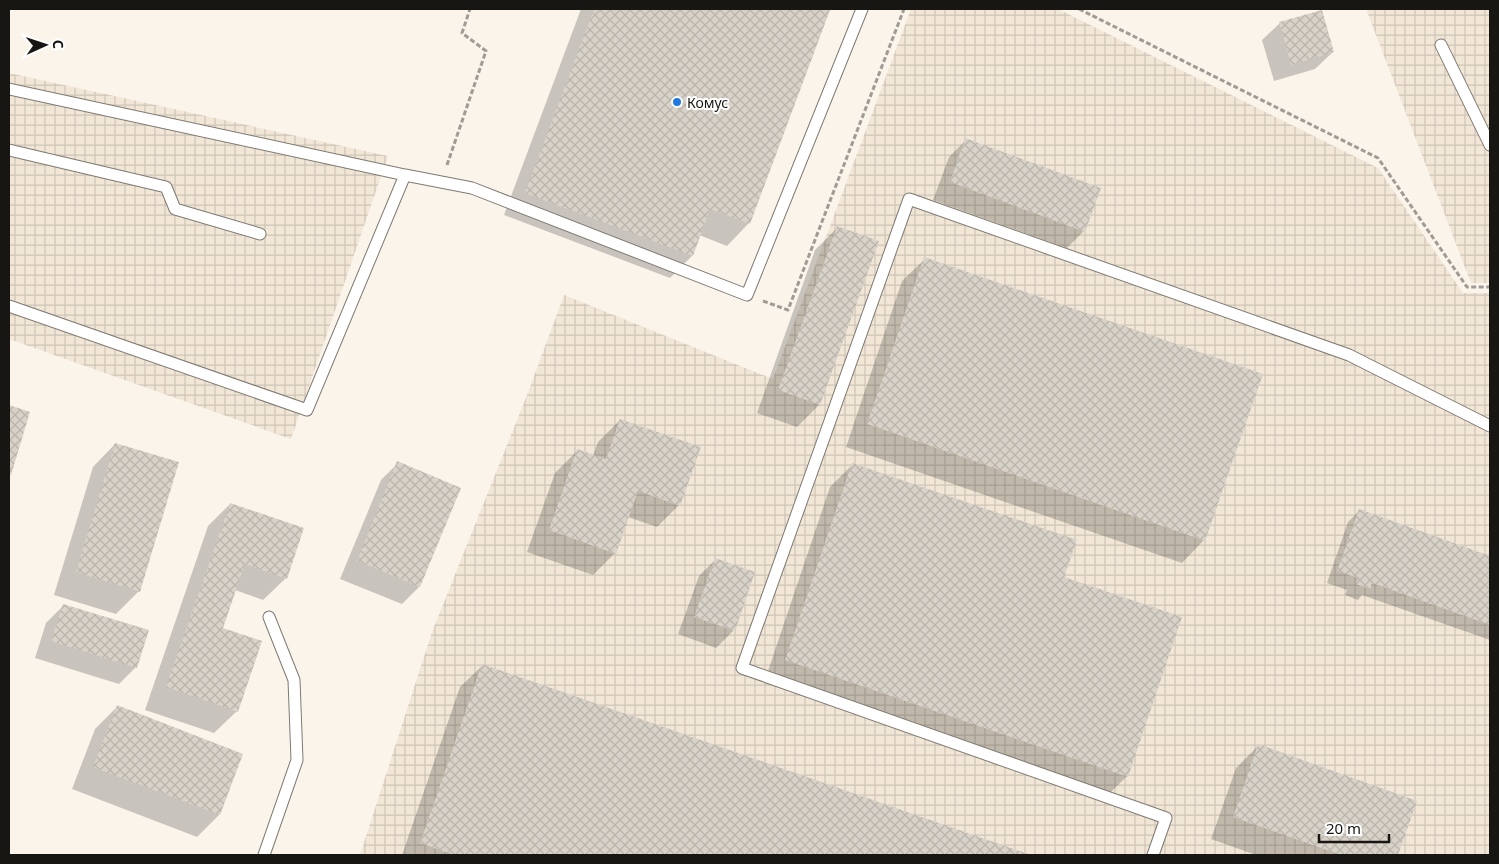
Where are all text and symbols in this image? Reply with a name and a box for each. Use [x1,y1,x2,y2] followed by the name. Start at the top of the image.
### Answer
[20,20,70,70] north arrow
[49,39,68,49] text: С
[687,93,728,112] place label: Комус
[671,96,683,108] marker: Комус
[1319,812,1389,844] scale bar
[1326,818,1361,838] text: 20 m

